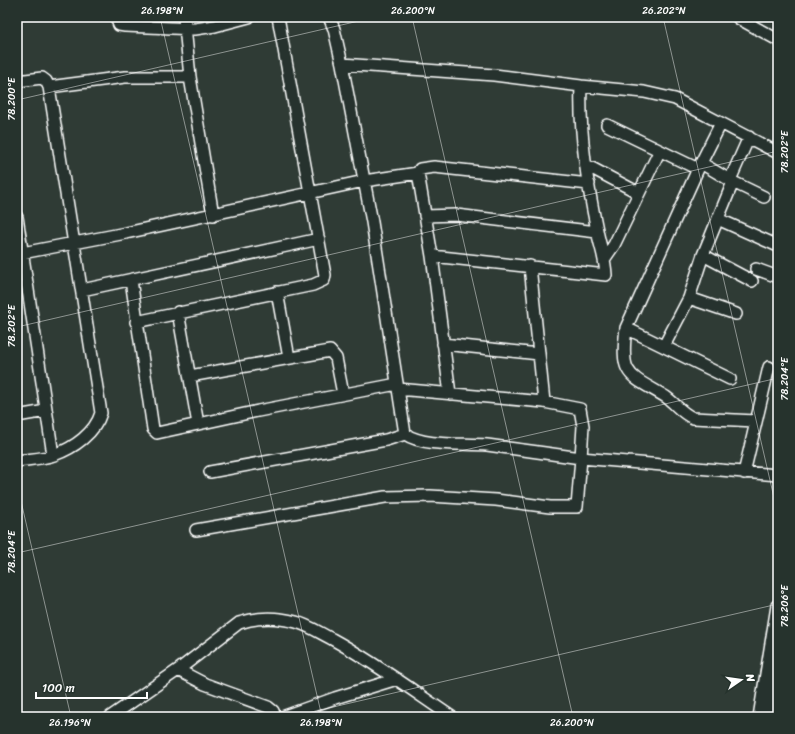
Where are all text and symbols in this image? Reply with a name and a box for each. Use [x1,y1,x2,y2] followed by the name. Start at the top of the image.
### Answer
[141,2,183,20] text: 26.198°N
[391,2,435,20] text: 26.200°N
[642,2,686,20] text: 26.202°N
[3,76,21,121] text: 78.200°E
[776,129,794,173] text: 78.202°E
[3,303,21,347] text: 78.202°E
[776,356,794,400] text: 78.204°E
[3,529,21,573] text: 78.204°E
[776,583,794,627] text: 78.206°E
[721,660,761,700] north arrow
[740,671,760,684] text: N
[36,674,147,700] scale bar
[42,677,75,699] text: 100 m
[49,714,91,732] text: 26.196°N
[300,714,342,732] text: 26.198°N
[550,714,594,732] text: 26.200°N

